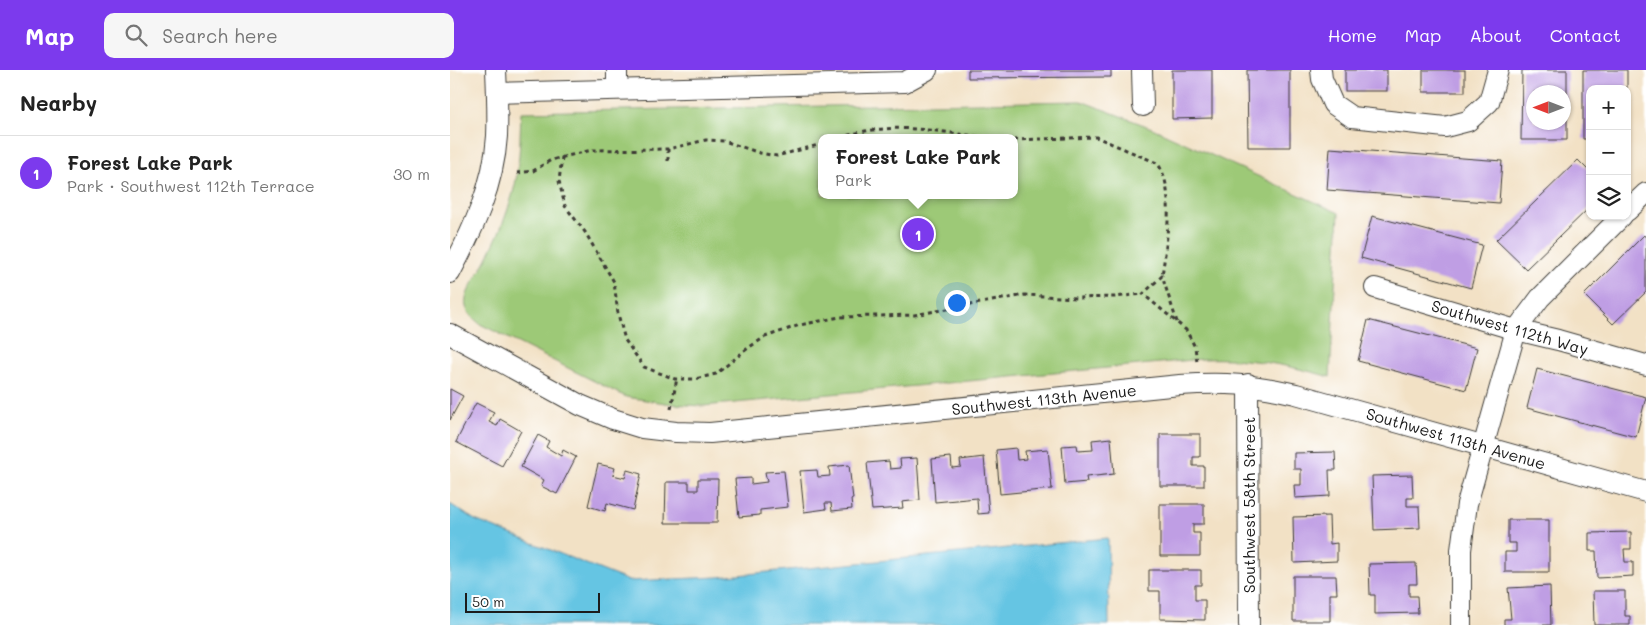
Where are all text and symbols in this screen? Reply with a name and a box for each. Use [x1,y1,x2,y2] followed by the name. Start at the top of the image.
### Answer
[104,13,454,58] search box
[25,20,74,51] text: Map
[122,21,150,49] icon: search
[162,23,278,48] text: Search here
[1328,23,1377,47] text: Home
[1405,23,1441,47] text: Map
[1469,23,1522,47] text: About
[1550,23,1621,47] text: Contact
[1526,85,1571,130] north arrow
[1586,85,1631,220] map controls
[1586,85,1631,130] button: +
[20,89,97,116] text: Nearby
[1586,130,1631,175] button: −
[818,134,1018,199] popup
[835,144,1001,169] text: Forest Lake Park
[67,150,233,175] text: Forest Lake Park
[32,163,40,184] text: 1
[393,163,430,184] text: 30 m
[835,169,871,190] text: Park
[67,175,315,196] text: Park · Southwest 112th Terrace
[1586,175,1631,220] button: layers
[902,215,934,253] pin: 1
[944,290,970,316] your location
[1429,295,1591,359] street label: Southwest 112th Way
[951,379,1137,419] street label: Southwest 113th Avenue
[1364,402,1548,474] street label: Southwest 113th Avenue
[1238,417,1259,593] street label: Southwest 58th Street
[465,590,600,613] scale bar
[472,592,504,611] text: 50 m

